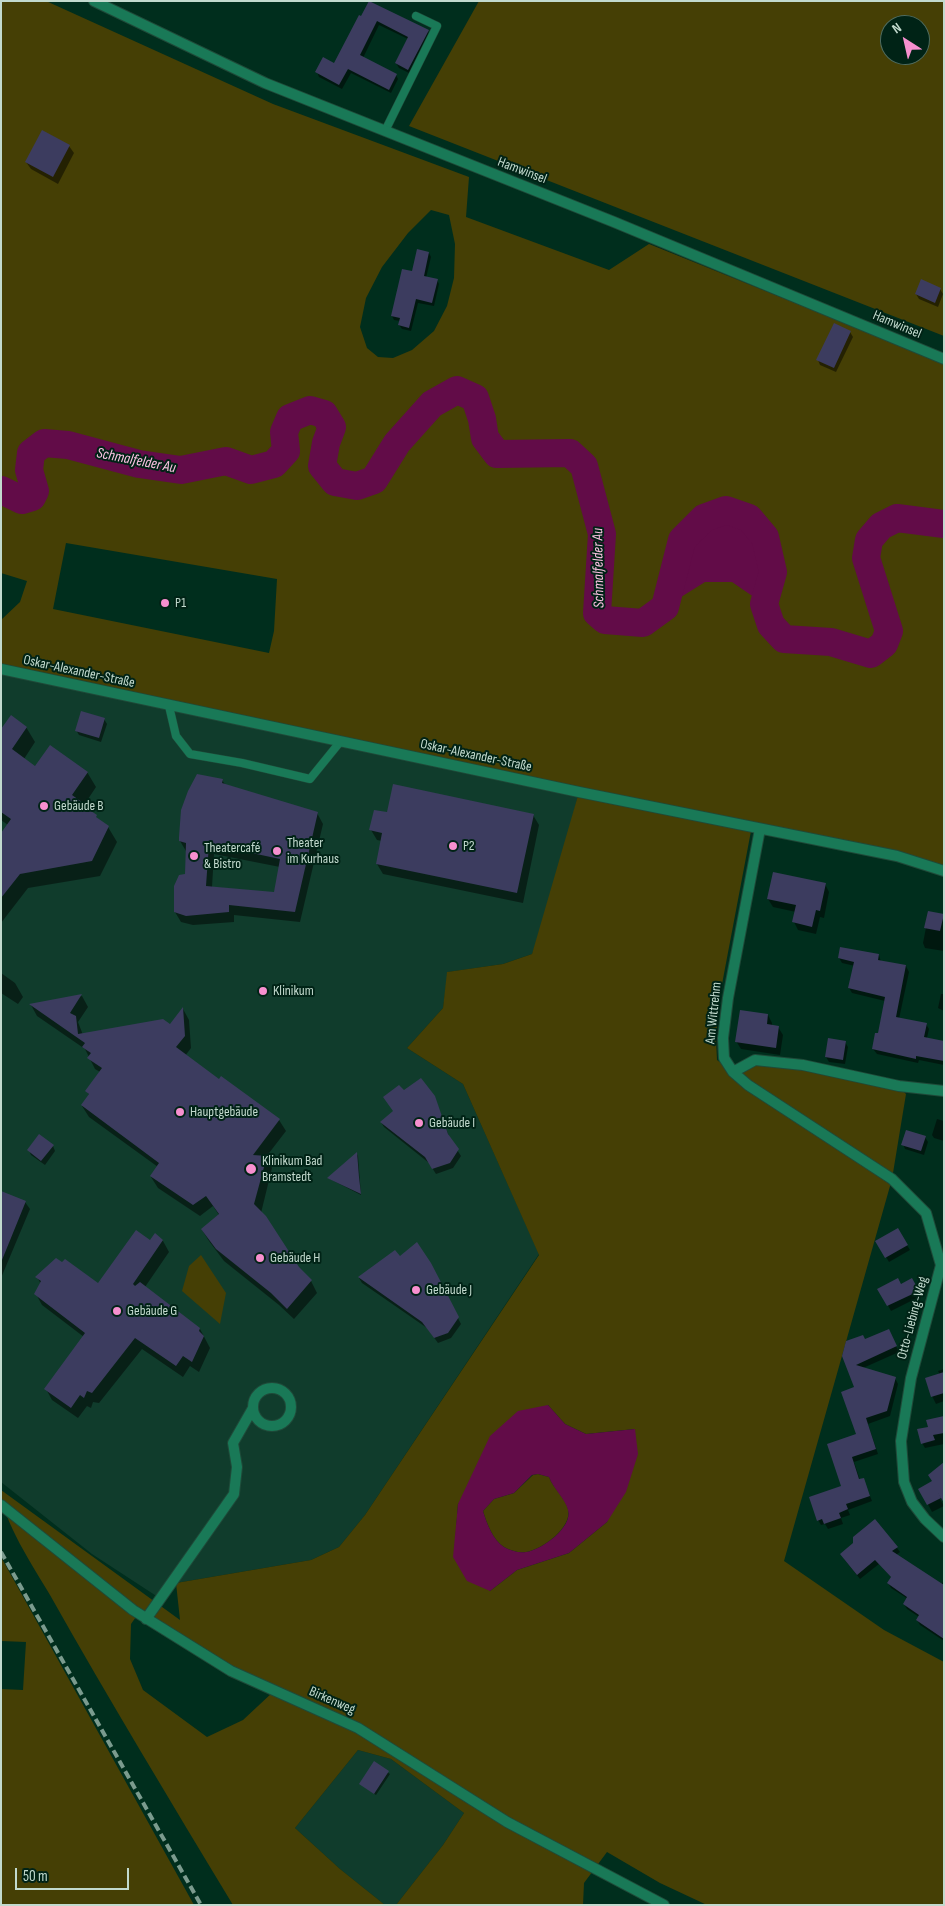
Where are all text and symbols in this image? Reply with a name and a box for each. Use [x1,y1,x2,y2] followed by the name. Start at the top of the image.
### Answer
[880,15,930,65] north arrow
[889,19,905,37] text: N
[495,154,549,188] street label: Hamwinsel
[870,307,924,343] street label: Hamwinsel
[95,445,177,477] water label: Schmalfelder Au
[589,528,609,608] water label: Schmalfelder Au
[175,595,186,611] place label: P1
[159,597,171,609] marker: P1
[22,652,136,692] street label: Oskar-Alexander-Straße
[419,736,533,776] street label: Oskar-Alexander-Straße
[54,798,104,814] place label: Gebäude B
[38,800,50,812] marker: Gebäude B
[287,835,339,868] place label: Theater im Kurhaus
[463,838,475,854] place label: P2
[204,840,260,872] place label: Theatercafé & Bistro
[447,840,459,852] marker: P2
[271,845,283,857] marker: Theater im Kurhaus
[188,850,200,862] marker: Theatercafé & Bistro
[702,981,726,1045] street label: Am Wittrehm
[273,983,314,999] place label: Klinikum
[257,985,269,997] marker: Klinikum
[190,1104,258,1120] place label: Hauptgebäude
[174,1106,186,1118] marker: Hauptgebäude
[429,1115,475,1131] place label: Gebäude I
[413,1117,425,1129] marker: Gebäude I
[262,1153,322,1186] place label: Klinikum Bad Bramstedt
[244,1162,258,1176] marker: Klinikum Bad Bramstedt
[270,1250,320,1266] place label: Gebäude H
[254,1252,266,1264] marker: Gebäude H
[894,1275,932,1361] street label: Otto-Liebing-Weg
[426,1282,472,1298] place label: Gebäude J
[410,1284,422,1296] marker: Gebäude J
[127,1303,177,1319] place label: Gebäude G
[111,1305,123,1317] marker: Gebäude G
[306,1683,358,1719] street label: Birkenweg
[18,1858,131,1890] scale bar
[23,1867,48,1886] text: 50 m

